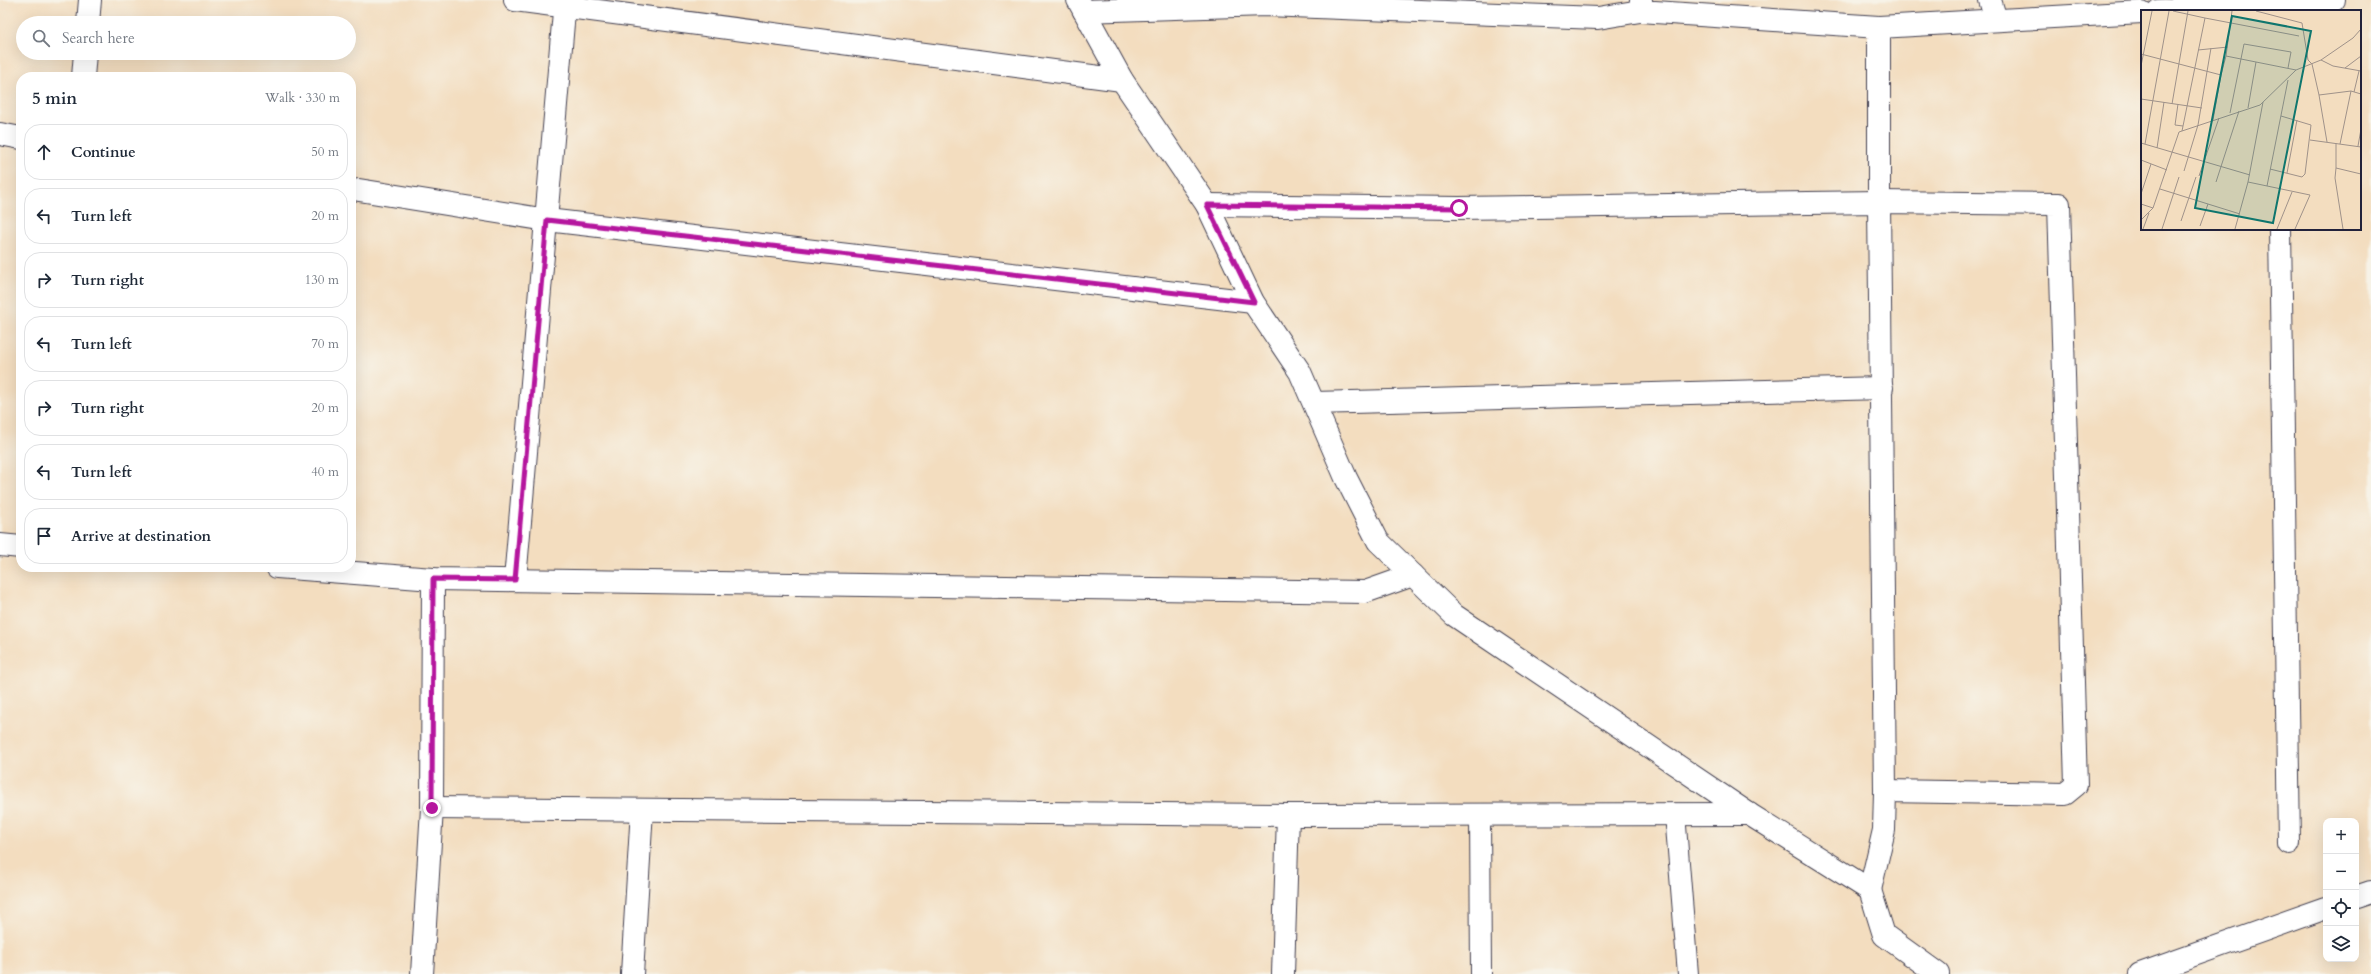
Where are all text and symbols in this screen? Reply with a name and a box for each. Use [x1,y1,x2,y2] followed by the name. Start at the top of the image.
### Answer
[2141,10,2361,230] inset map
[16,16,356,60] search box
[30,27,52,49] icon: search
[62,28,135,48] text: Search here
[32,87,77,110] text: 5 min
[265,89,340,107] text: Walk · 330 m
[33,141,55,163] icon: ahead
[71,142,136,162] text: Continue
[311,143,339,161] text: 50 m
[1450,199,1468,217] route start
[33,205,55,227] icon: left
[71,206,132,226] text: Turn left
[311,207,339,225] text: 20 m
[33,269,55,291] icon: right
[71,270,144,290] text: Turn right
[305,271,339,289] text: 130 m
[33,333,55,355] icon: left
[71,334,132,354] text: Turn left
[311,335,339,353] text: 70 m
[33,397,55,419] icon: right
[71,398,144,418] text: Turn right
[311,399,339,417] text: 20 m
[33,461,55,483] icon: left
[71,462,132,482] text: Turn left
[311,463,339,481] text: 40 m
[33,525,55,547] icon: arrive
[71,526,211,546] text: Arrive at destination
[423,799,441,817] route end
[2323,818,2359,962] map controls
[2323,818,2359,854] button: +
[2323,854,2359,890] button: −
[2323,890,2359,926] button: locate
[2323,926,2359,962] button: layers

